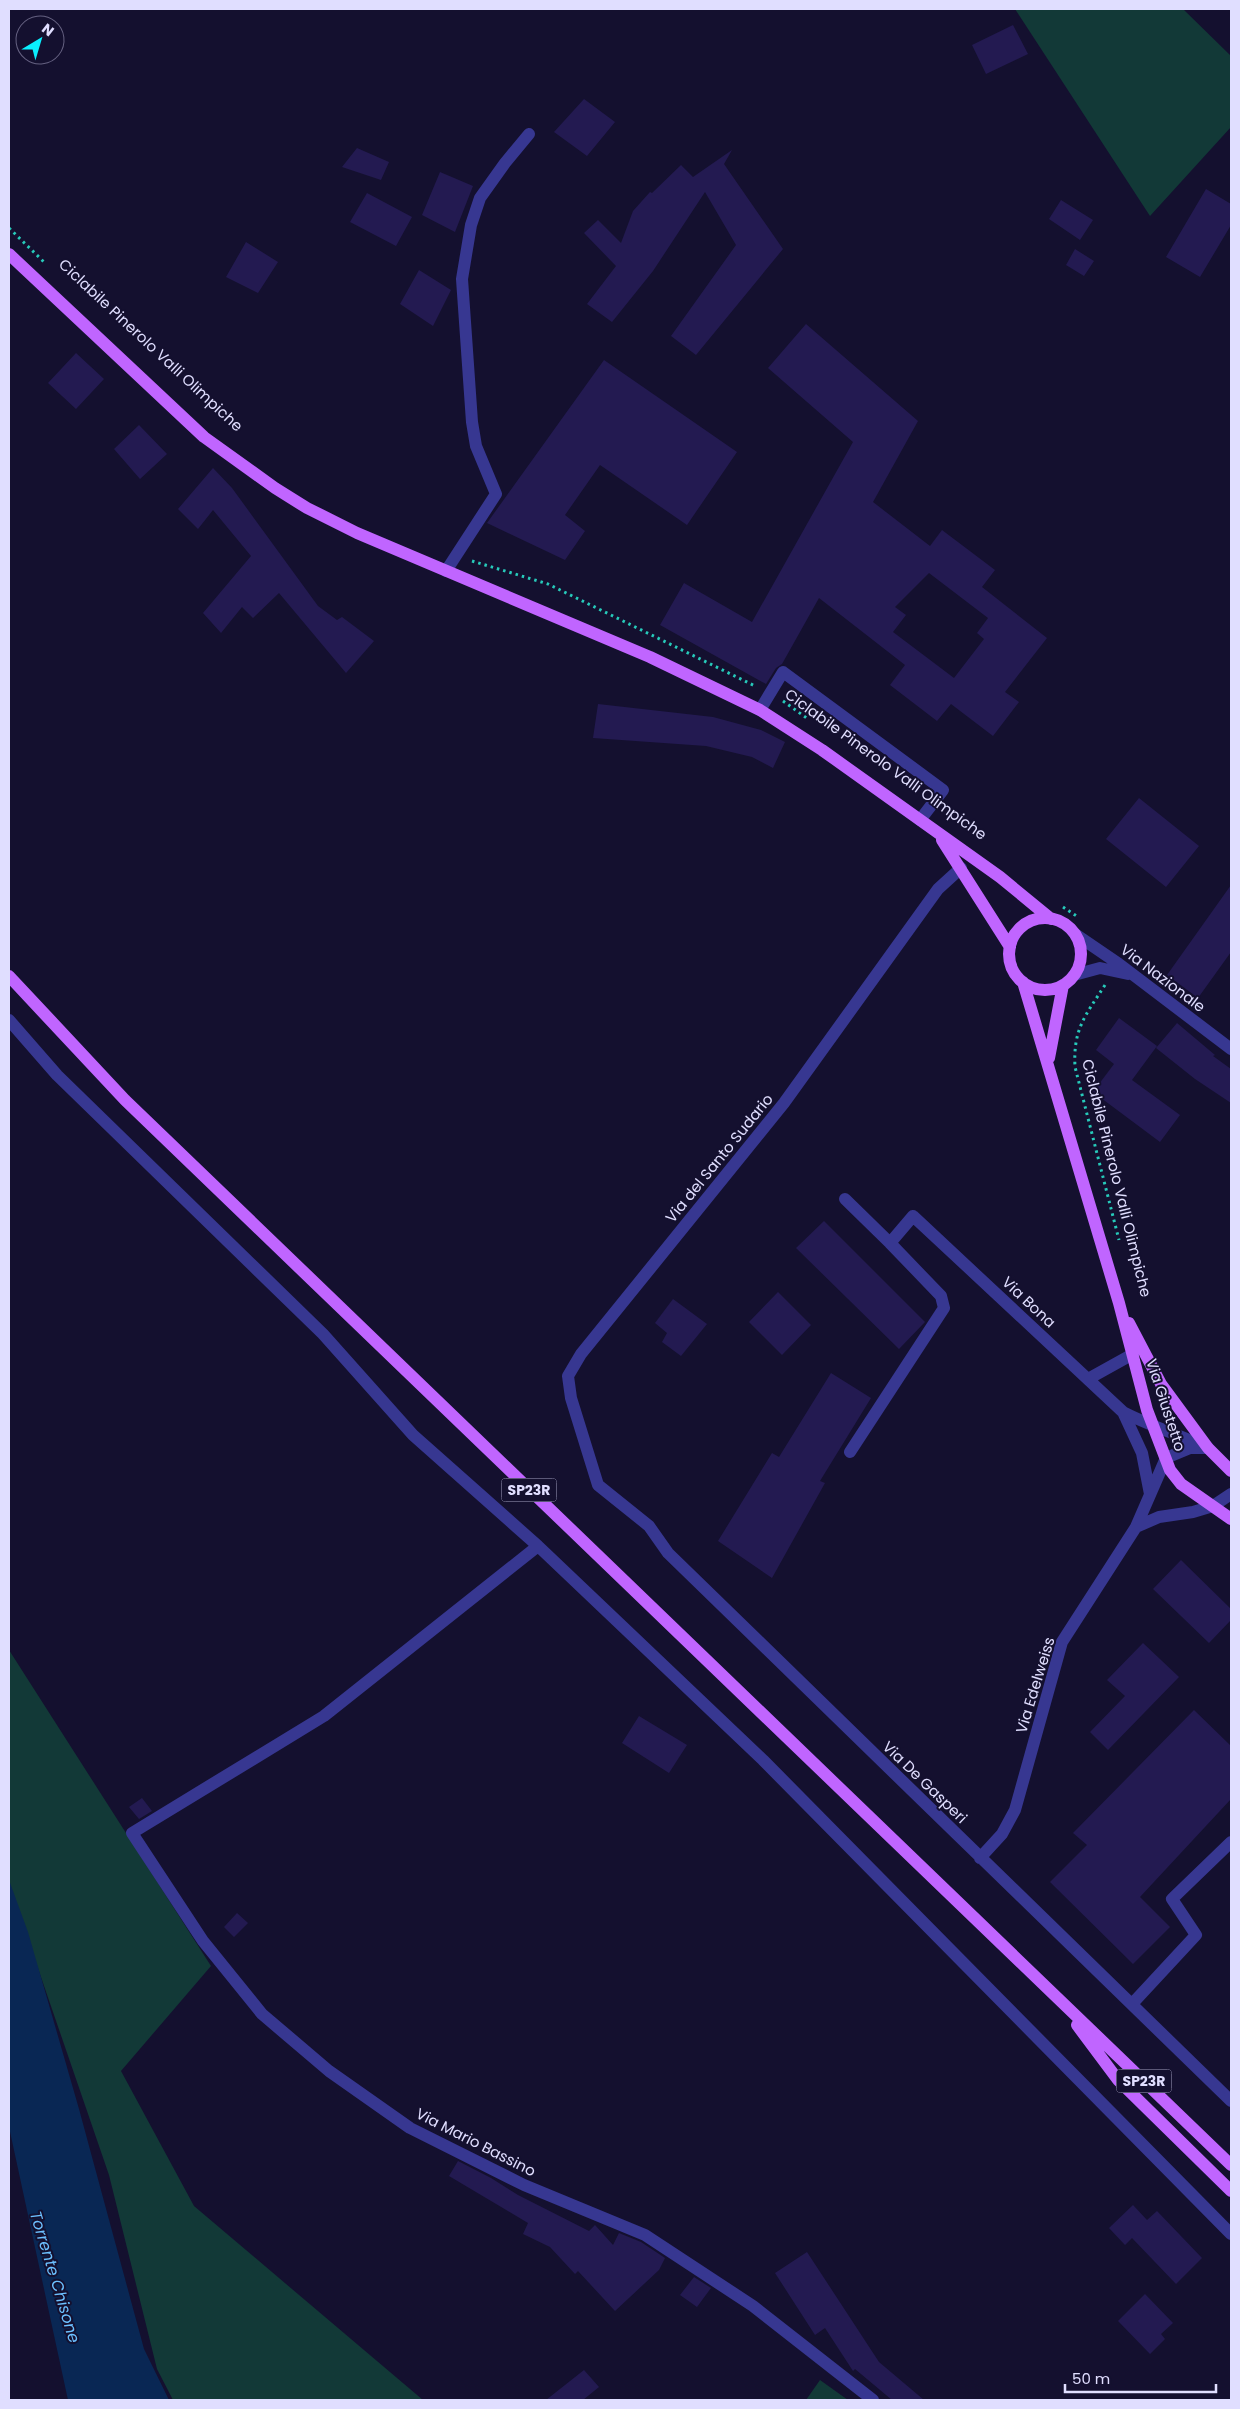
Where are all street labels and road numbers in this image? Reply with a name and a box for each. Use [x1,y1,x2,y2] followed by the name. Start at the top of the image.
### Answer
[54,254,248,436] street label: Ciclabile Pinerolo Valli Olimpiche
[781,684,991,844] street label: Ciclabile Pinerolo Valli Olimpiche
[1116,939,1210,1017] street label: Via Nazionale
[1077,1057,1157,1299] street label: Ciclabile Pinerolo Valli Olimpiche
[660,1089,778,1227] street label: Via del Santo Sudario
[998,1272,1060,1332] street label: Via Bona
[1141,1356,1191,1454] street label: Via Giustetto
[502,1478,556,1502] road number: SP23R
[1010,1634,1060,1736] street label: Via Edelweiss
[878,1736,972,1828] street label: Via De Gasperi
[1116,2070,1172,2092] road number: SP23R
[413,2103,539,2181] street label: Via Mario Bassino

